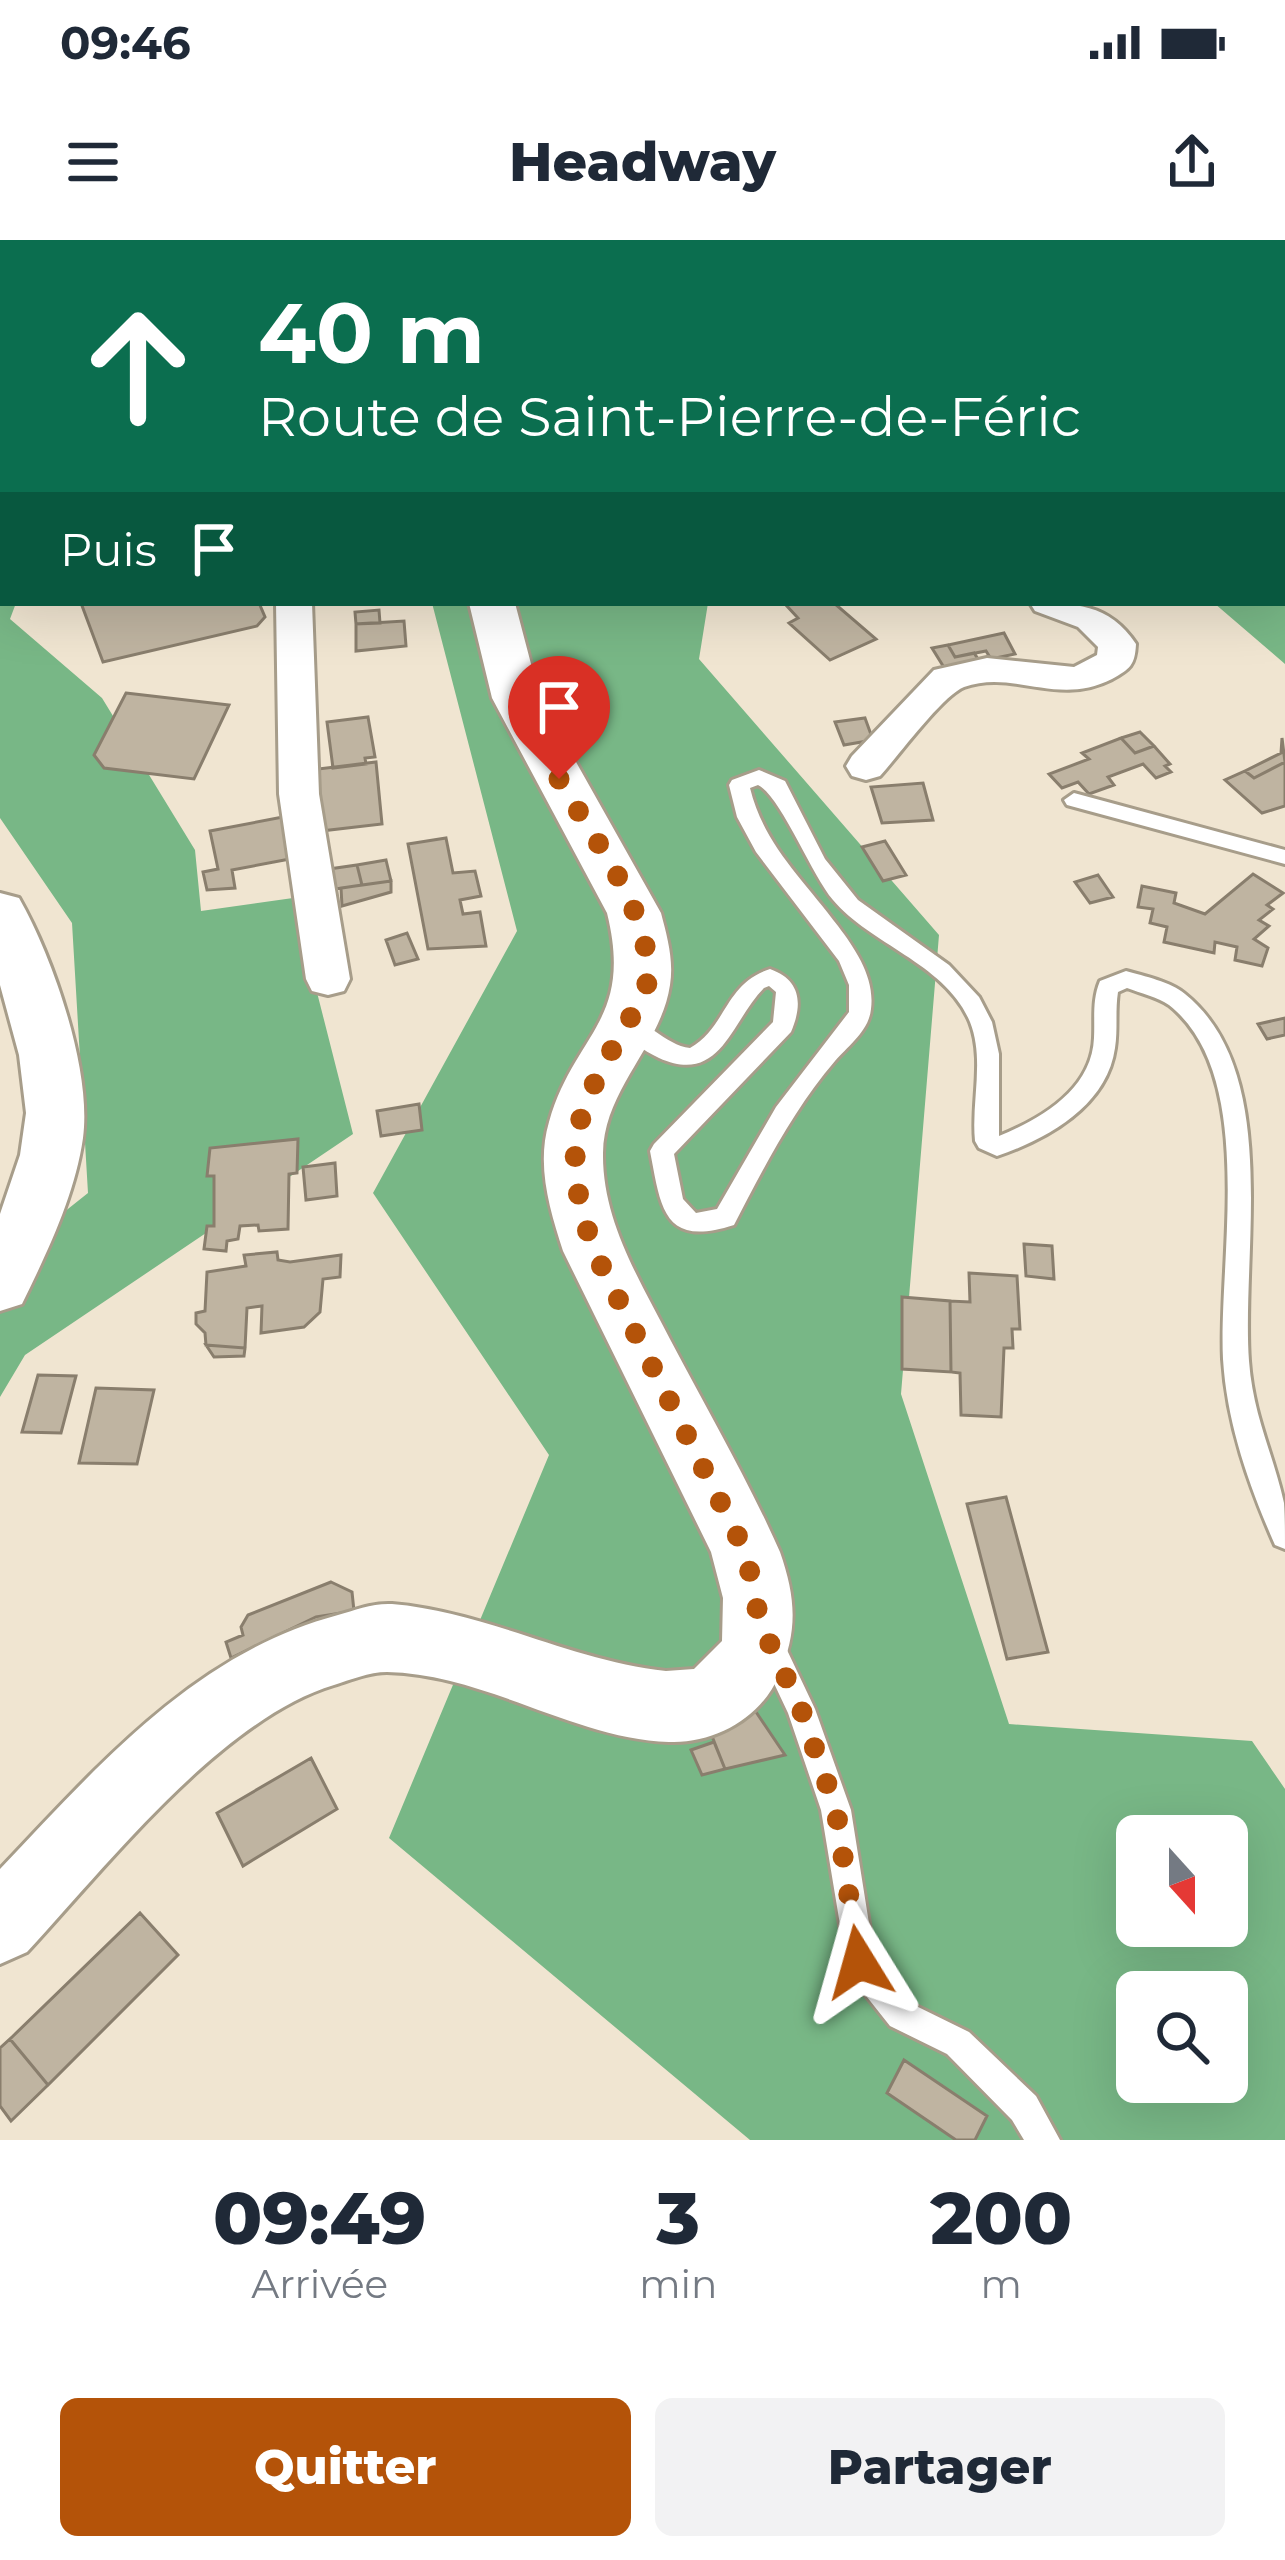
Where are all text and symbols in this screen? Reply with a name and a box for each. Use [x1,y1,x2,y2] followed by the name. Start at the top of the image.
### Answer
[60,15,191,70] text: 09:46
[60,129,126,195] icon: menu
[509,129,776,195] text: Headway
[1159,129,1225,195] icon: share
[258,282,485,384] text: 40 m
[60,288,216,444] icon: ahead
[258,384,1081,450] text: Route de Saint-Pierre-de-Féric
[181,516,247,582] icon: arrive
[60,522,157,577] text: Puis
[508,656,610,779] pin
[526,674,592,740] icon: arrive
[1116,1815,1248,1947] north arrow
[1116,1815,1248,2103] map controls
[796,1899,922,2025] position arrow
[1116,1971,1248,2103] button: search
[213,2174,426,2262] text: 09:49
[657,2174,700,2262] text: 3
[930,2174,1072,2262] text: 200
[251,2260,388,2308] text: Arrivée
[639,2260,717,2308] text: min
[981,2260,1022,2308] text: m
[60,2398,631,2536] button: Quitter
[655,2398,1225,2536] button: Partager

